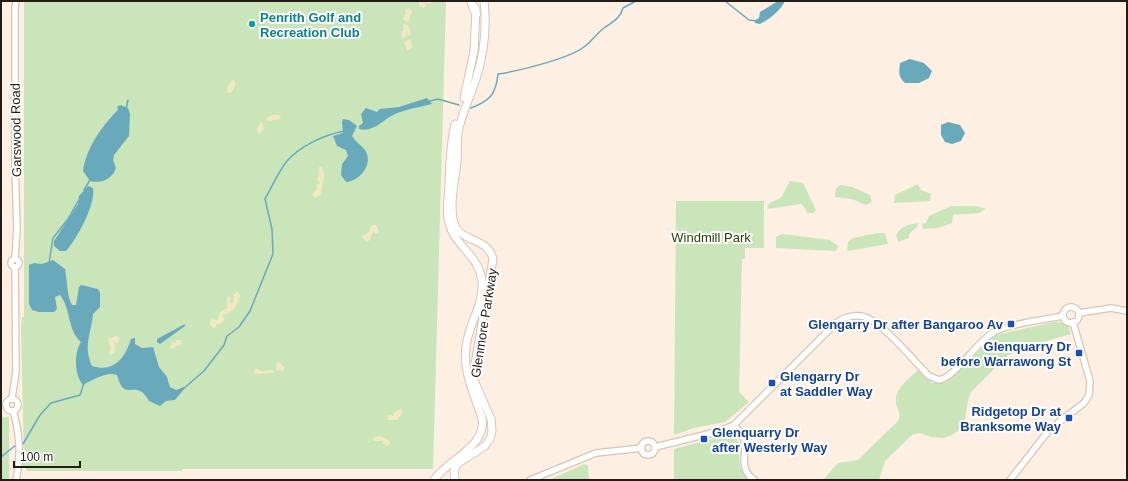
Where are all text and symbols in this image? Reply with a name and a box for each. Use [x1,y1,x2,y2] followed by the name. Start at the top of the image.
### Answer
[260,10,361,40] place label: Penrith Golf and Recreation Club
[247,19,257,29] marker: Penrith Golf and Recreation Club
[8,83,24,177] street label: Garswood Road
[671,230,751,245] park label: Windmill Park
[468,267,500,379] street label: Glenmore Parkway
[808,317,1004,332] place label: Glengarry Dr after Bangaroo Av
[1006,319,1016,329] marker: Glengarry Dr after Bangaroo Av
[941,339,1072,369] place label: Glenquarry Dr before Warrawong St
[1074,348,1084,358] marker: Glenquarry Dr before Warrawong St
[780,369,873,399] place label: Glengarry Dr at Saddler Way
[767,378,777,388] marker: Glengarry Dr at Saddler Way
[960,404,1062,434] place label: Ridgetop Dr at Branksome Way
[1064,413,1074,423] marker: Ridgetop Dr at Branksome Way
[712,425,828,455] place label: Glenquarry Dr after Westerly Way
[699,434,709,444] marker: Glenquarry Dr after Westerly Way
[14,443,80,469] scale bar
[20,450,53,464] text: 100 m

